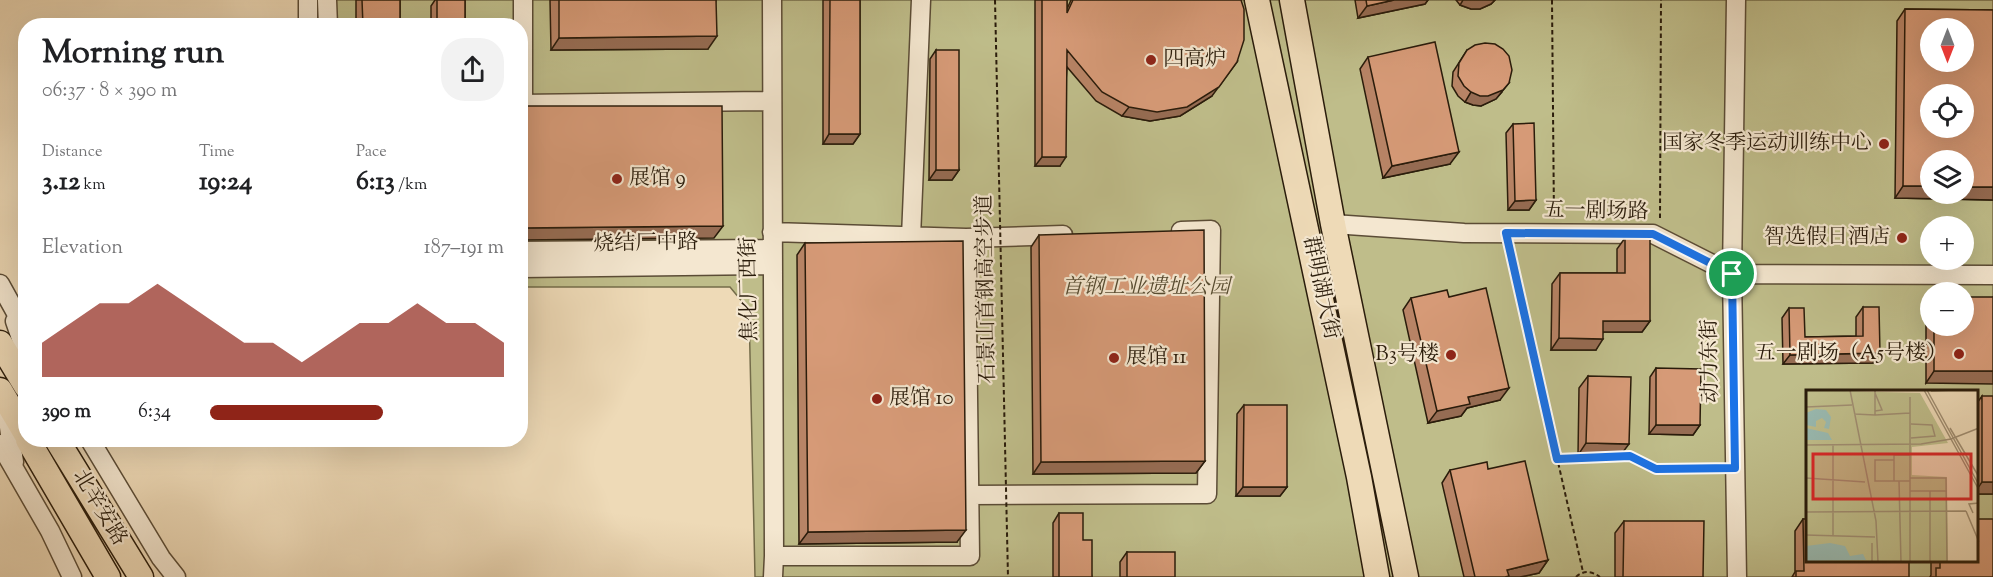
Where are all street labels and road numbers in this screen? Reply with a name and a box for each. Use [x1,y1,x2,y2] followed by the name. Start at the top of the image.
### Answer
[970,194,1004,384] street label: 石景山首钢高空步道
[1543,196,1649,228] street label: 五一剧场路
[593,228,699,260] street label: 烧结厂中路
[1294,234,1346,342] street label: 群明湖大街
[734,236,766,342] street label: 焦化厂西街
[1695,319,1727,403] street label: 动力东街
[65,464,133,552] street label: 北辛安路

